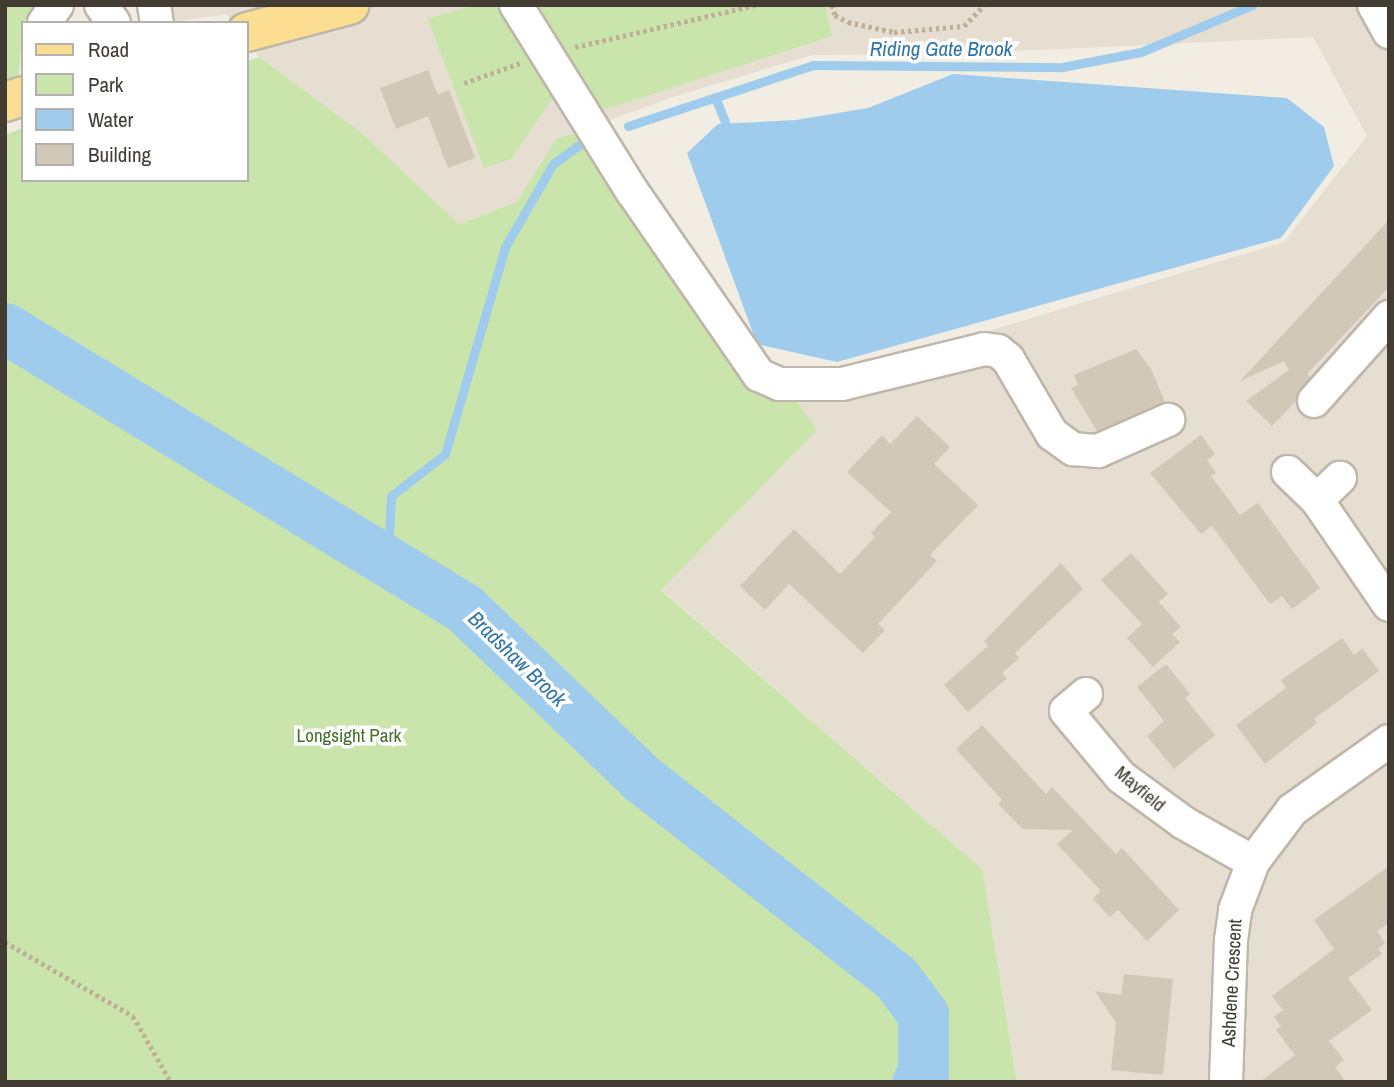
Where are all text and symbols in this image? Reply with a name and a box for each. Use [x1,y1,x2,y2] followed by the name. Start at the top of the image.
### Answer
[21,21,248,182] legend
[88,35,129,64] text: Road
[870,36,1012,62] water label: Riding Gate Brook
[88,70,123,99] text: Park
[88,105,133,134] text: Water
[88,140,151,169] text: Building
[463,606,571,712] water label: Bradshaw Brook
[297,725,401,747] park label: Longsight Park
[1110,761,1170,817] street label: Mayfield
[1217,918,1247,1048] street label: Ashdene Crescent

